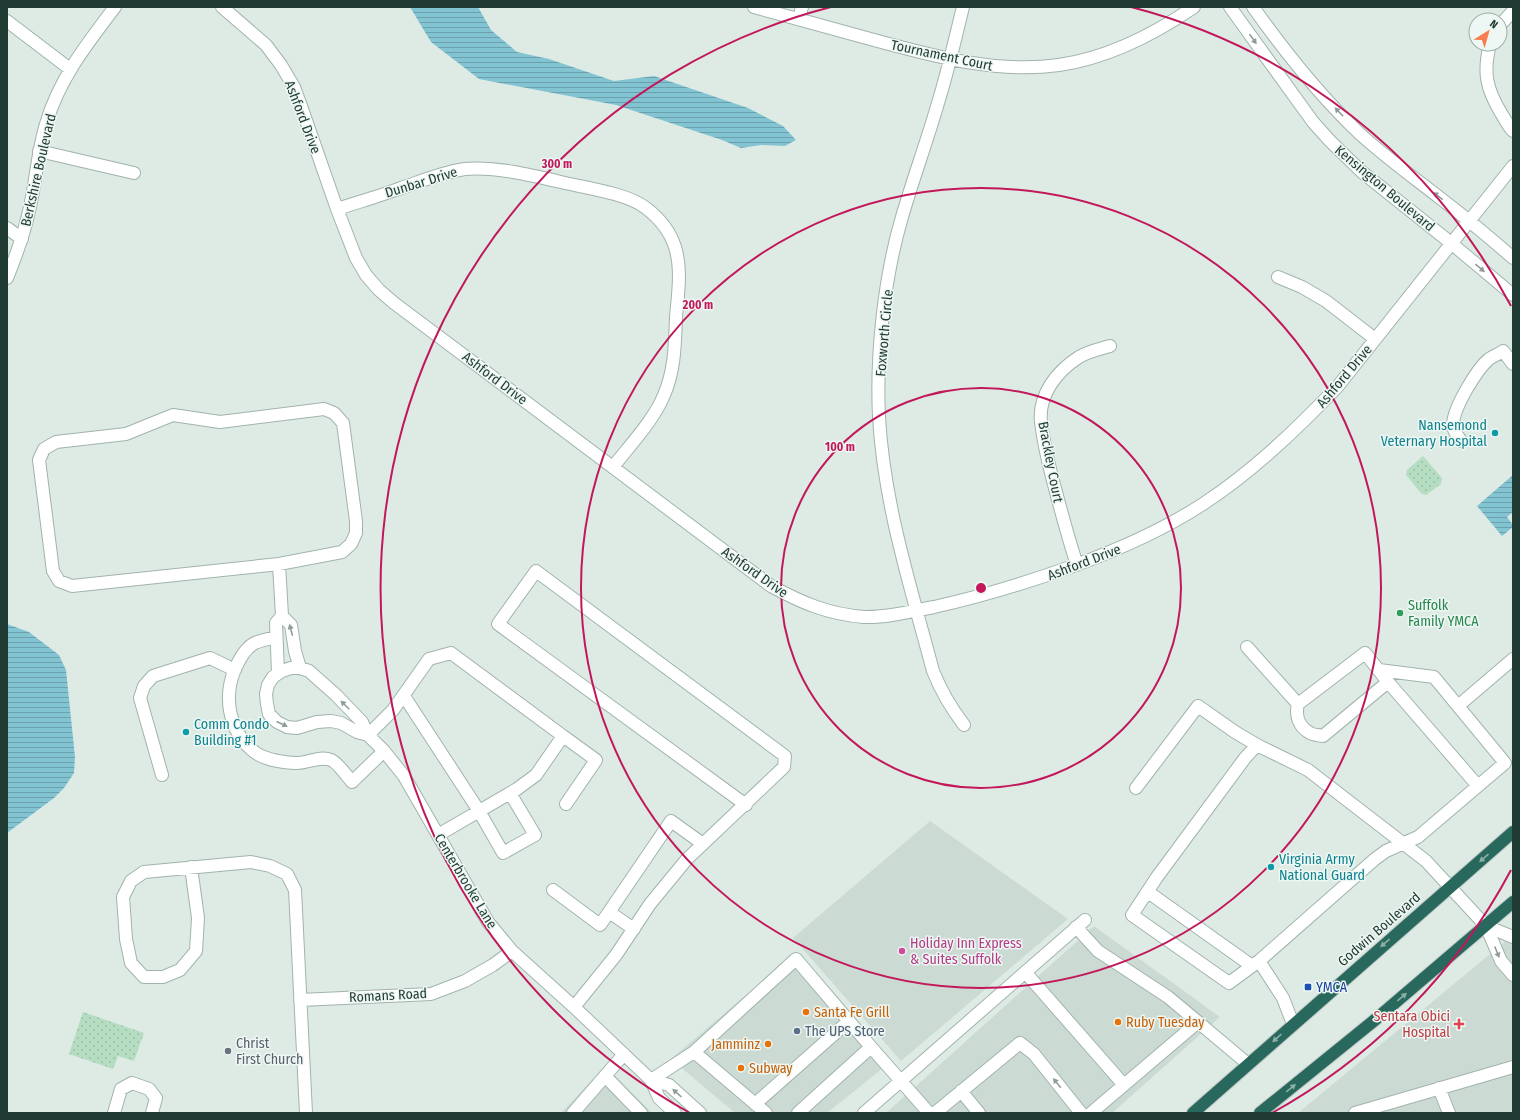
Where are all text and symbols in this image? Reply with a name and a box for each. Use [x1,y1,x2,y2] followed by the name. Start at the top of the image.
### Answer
[1468,12,1508,52] north arrow
[1487,17,1500,32] text: N
[1249,34,1257,44] one-way arrow
[890,36,995,75] street label: Tournament Court
[281,78,324,156] street label: Ashford Drive
[1334,107,1344,117] one-way arrow
[17,112,60,228] street label: Berkshire Boulevard
[1331,142,1438,235] street label: Kensington Boulevard
[541,157,572,171] text: 300 m
[383,163,459,202] street label: Dunbar Drive
[1433,192,1443,200] one-way arrow
[1475,264,1486,273] one-way arrow
[872,289,897,377] street label: Foxworth Circle
[682,298,713,312] text: 200 m
[1313,341,1376,411] street label: Ashford Drive
[459,348,531,408] street label: Ashford Drive
[1381,417,1487,450] place label: Nansemond Veternary Hospital
[1034,420,1067,505] street label: Brackley Court
[1490,428,1500,438] marker: Nansemond Veternary Hospital
[825,440,855,454] text: 100 m
[1045,541,1123,584] street label: Ashford Drive
[718,543,791,602] street label: Ashford Drive
[974,581,988,595] centre of rings
[1408,597,1479,630] place label: Suffolk Family YMCA
[1395,608,1405,618] marker: Suffolk Family YMCA
[288,624,294,636] one-way arrow
[340,700,350,710] one-way arrow
[194,716,269,749] place label: Comm Condo Building #1
[277,722,289,728] one-way arrow
[181,727,191,737] marker: Comm Condo Building #1
[431,831,501,932] street label: Centerbrooke Lane
[1279,851,1365,884] place label: Virginia Army National Guard
[1478,853,1489,862] one-way arrow
[1266,862,1276,872] marker: Virginia Army National Guard
[1335,889,1424,970] street label: Godwin Boulevard
[910,935,1022,968] place label: Holiday Inn Express & Suites Suffolk
[1380,939,1391,948] one-way arrow
[897,946,907,956] marker: Holiday Inn Express & Suites Suffolk
[1494,947,1500,959] one-way arrow
[1316,979,1348,996] place label: YMCA
[1303,982,1313,992] marker: YMCA
[349,985,427,1006] street label: Romans Road
[1397,993,1407,1002] one-way arrow
[814,1004,890,1021] place label: Santa Fe Grill
[801,1007,811,1017] marker: Santa Fe Grill
[1374,1008,1450,1041] place label: Sentara Obici Hospital
[1126,1014,1205,1031] place label: Ruby Tuesday
[1113,1017,1123,1027] marker: Ruby Tuesday
[1453,1018,1465,1030] marker: Sentara Obici Hospital
[805,1023,885,1040] place label: The UPS Store
[792,1026,802,1036] marker: The UPS Store
[1272,1034,1283,1043] one-way arrow
[236,1035,303,1068] place label: Christ First Church
[711,1036,760,1053] place label: Jamminz
[763,1039,773,1049] marker: Jamminz
[223,1046,233,1056] marker: Christ First Church
[749,1060,793,1077] place label: Subway
[736,1063,746,1073] marker: Subway
[1052,1077,1061,1088] one-way arrow
[1285,1084,1296,1093] one-way arrow
[672,1088,683,1097] one-way arrow

